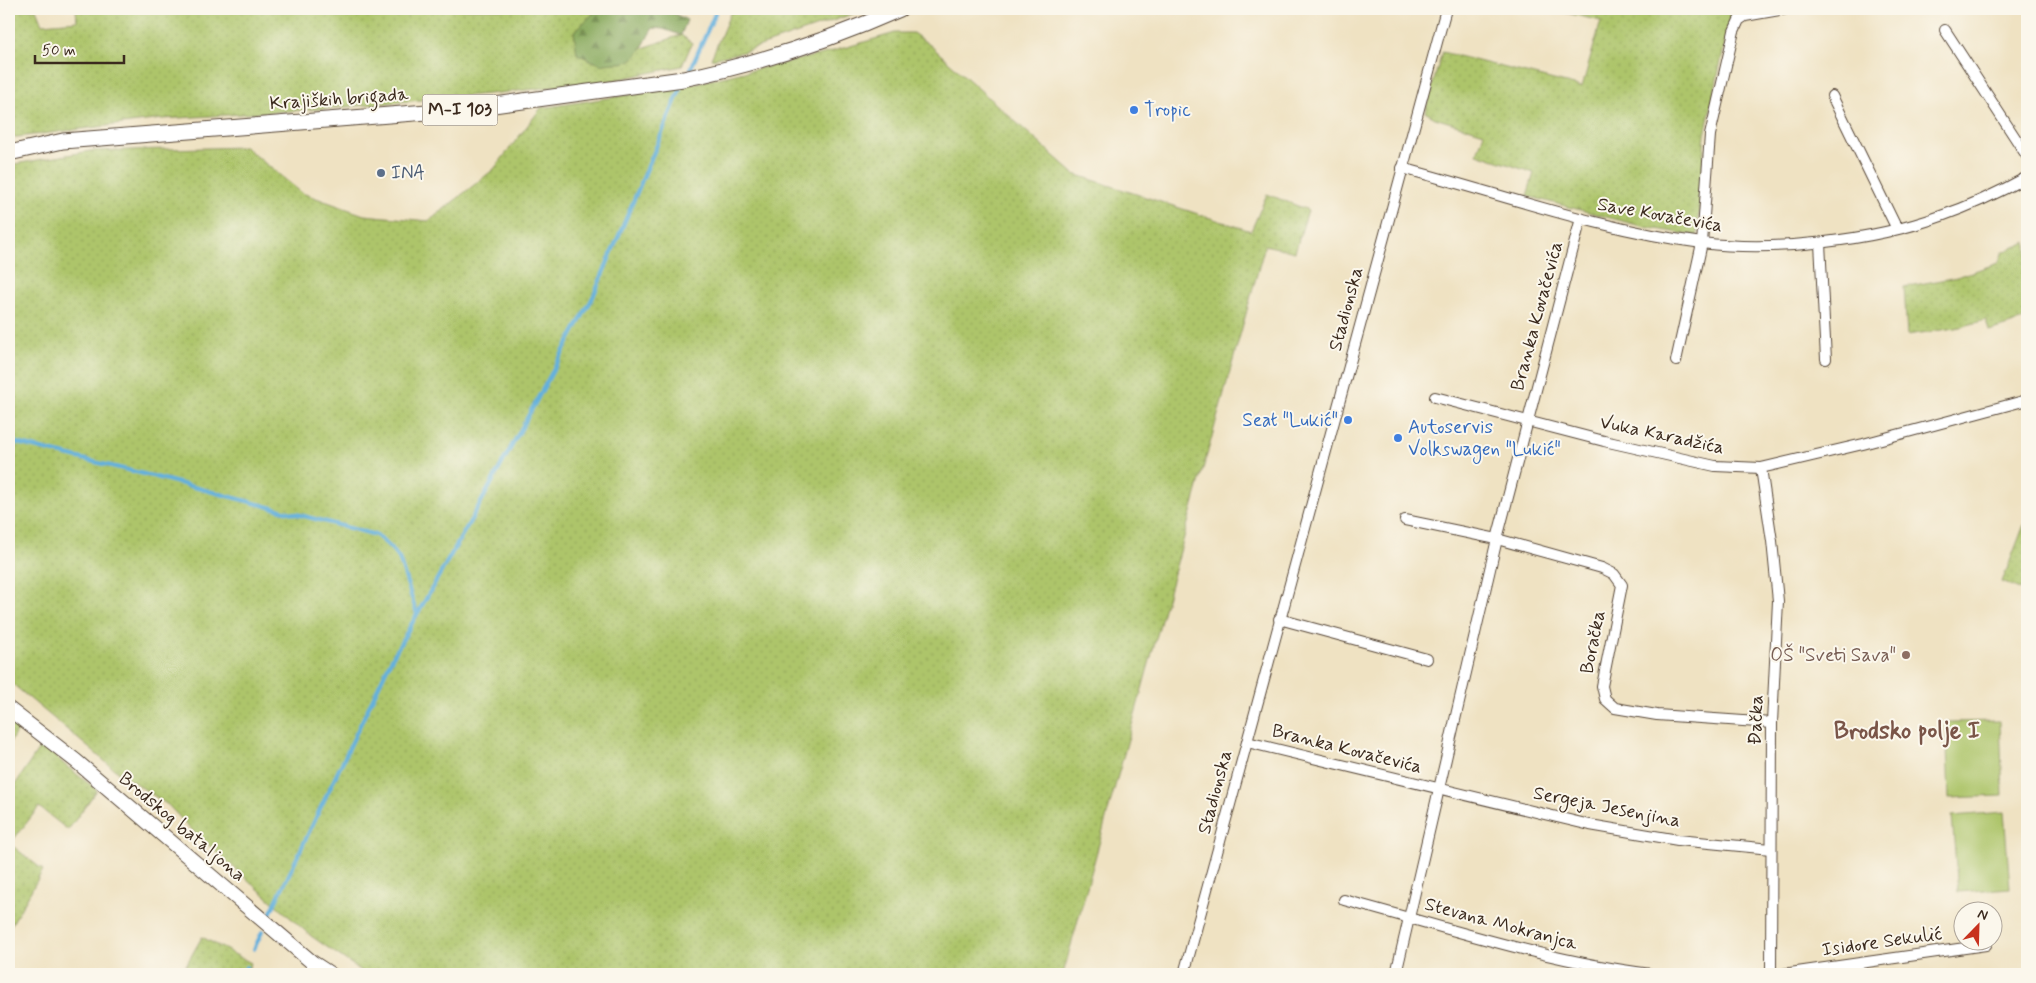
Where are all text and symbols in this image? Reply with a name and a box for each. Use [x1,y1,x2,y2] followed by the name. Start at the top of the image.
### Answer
[35,32,124,64] scale bar
[42,41,76,61] text: 50 m
[269,82,410,119] street label: Krajiških brigada
[422,94,498,126] road number: M-I 103
[1144,98,1191,123] place label: Tropic
[1128,104,1140,116] marker: Tropic
[391,161,425,186] place label: INA
[375,167,387,179] marker: INA
[1595,192,1725,238] street label: Save Kovačevića
[1505,238,1569,394] street label: Branka Kovačevića
[1323,264,1369,354] street label: Stadionska
[1242,408,1338,433] place label: Seat "Lukić"
[1598,410,1726,460] street label: Vuka Karadžića
[1342,414,1354,426] marker: Seat "Lukić"
[1408,415,1561,464] place label: Autoservis Volkswagen "Lukić"
[1392,432,1404,444] marker: Autoservis Volkswagen "Lukić"
[1575,608,1611,676] street label: Boračka
[1770,643,1896,668] place label: OŠ "Sveti Sava"
[1900,649,1912,661] marker: OŠ "Sveti Sava"
[1743,694,1769,746] street label: Đačka
[1834,716,1980,748] district label: Brodsko polje I
[1269,718,1425,780] street label: Branka Kovačevića
[1192,747,1238,837] street label: Stadionska
[113,766,251,888] street label: Brodskog bataljona
[1531,780,1683,836] street label: Sergeja Jesenjina
[1422,892,1581,958] street label: Stevana Mokranjca
[1954,900,2004,950] north arrow
[1975,905,1990,925] text: N
[1820,921,1944,963] street label: Isidore Sekulić

